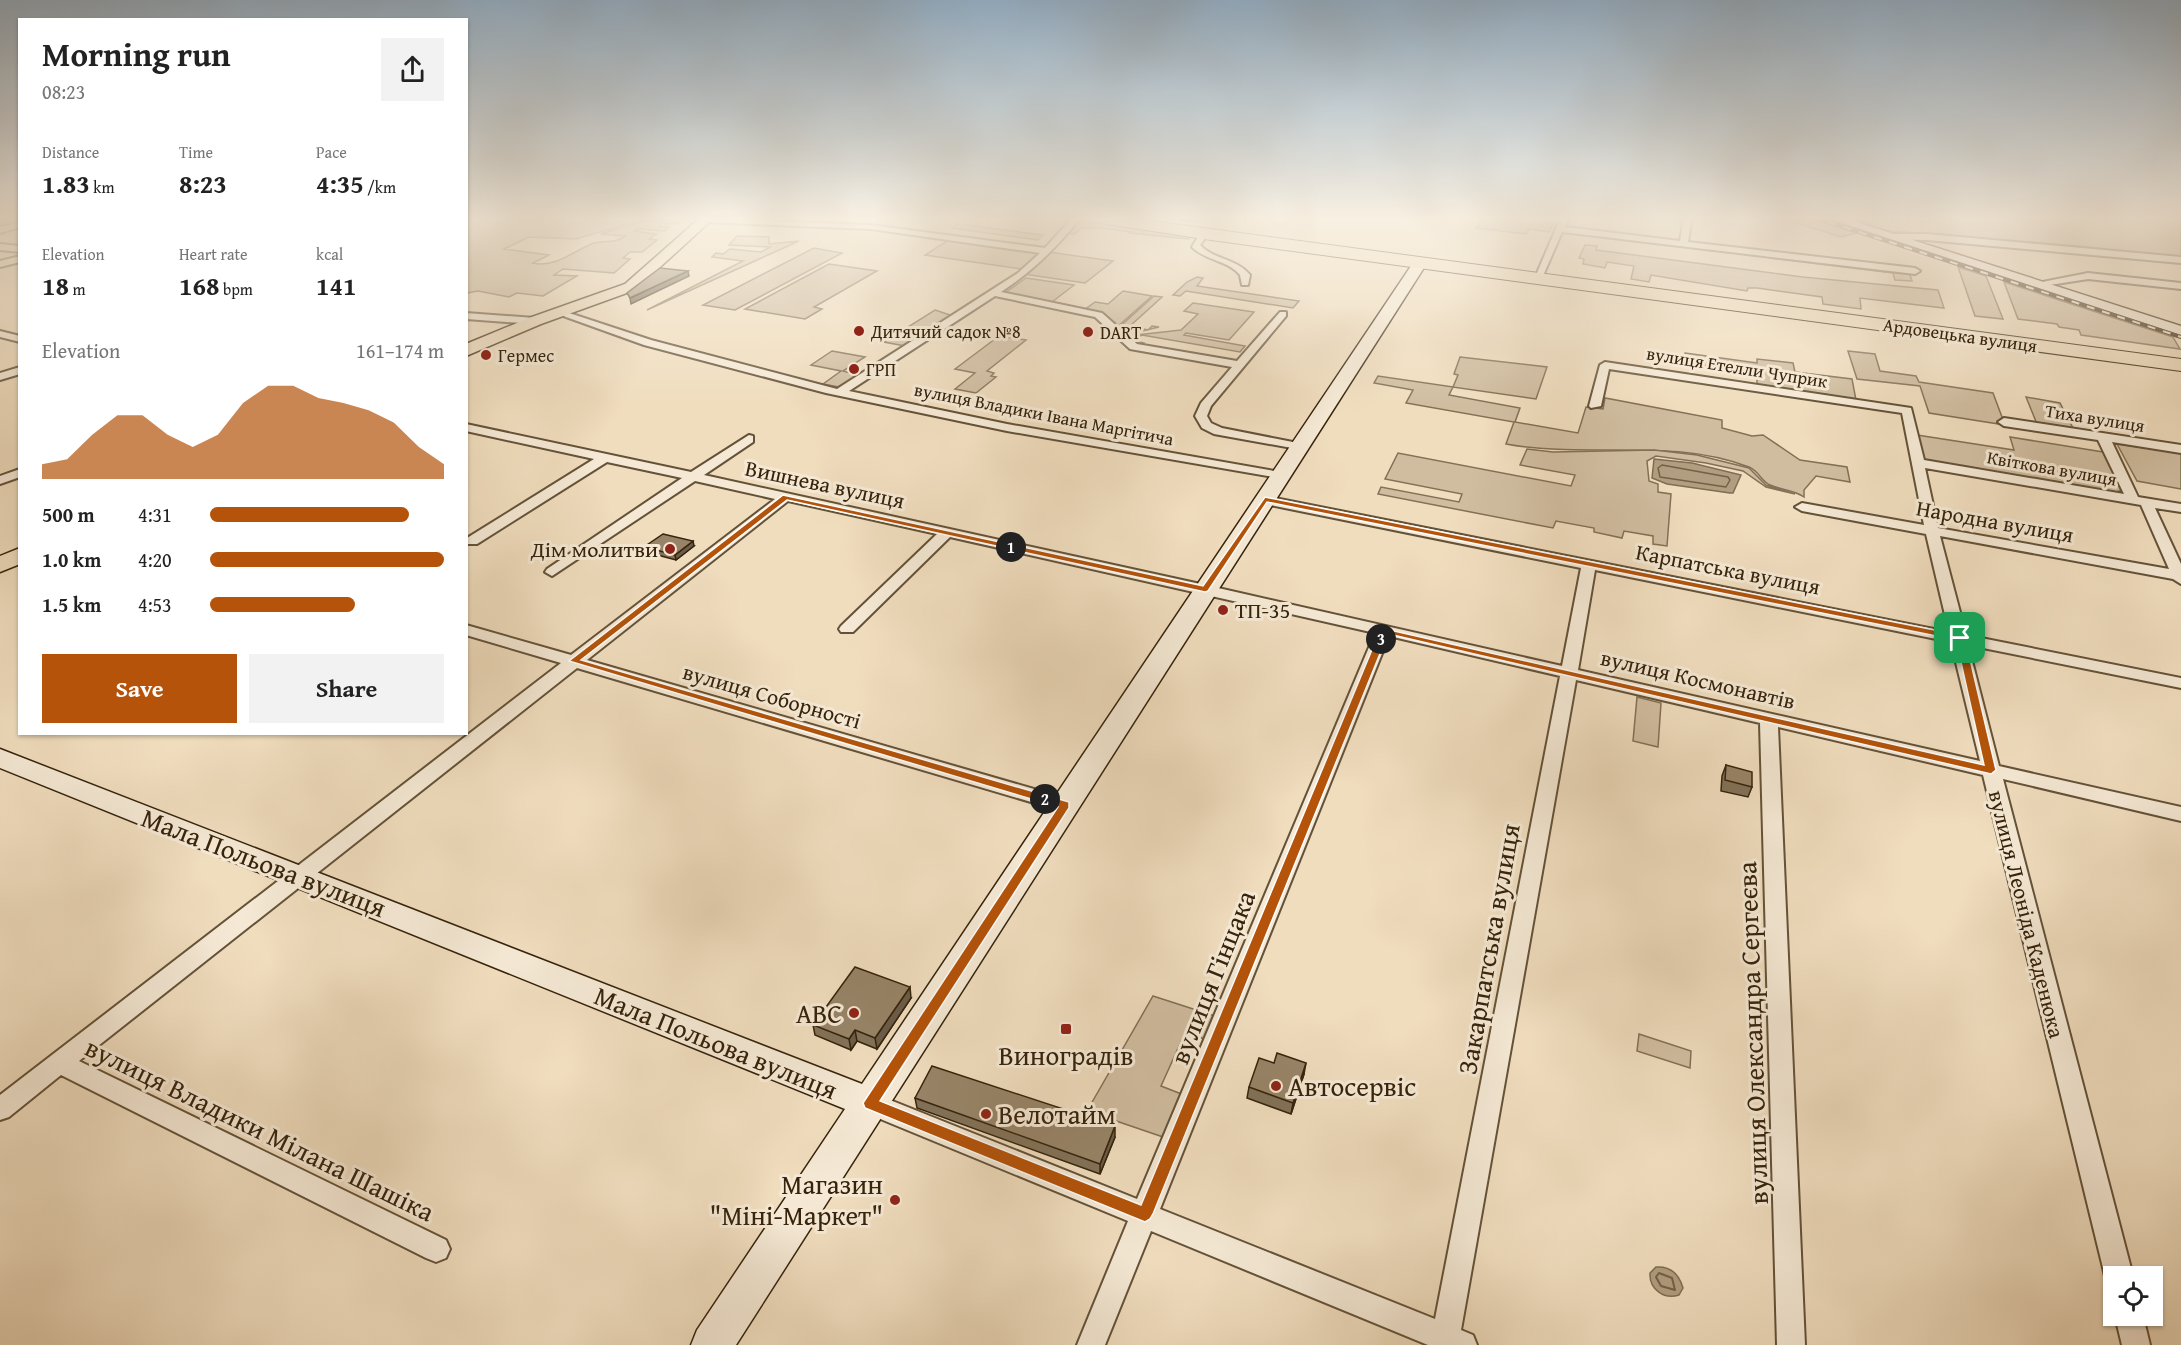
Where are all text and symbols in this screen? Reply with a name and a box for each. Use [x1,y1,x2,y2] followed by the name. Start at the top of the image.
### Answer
[42,30,231,78] text: Morning run
[381,38,444,101] button: share
[42,77,85,106] text: 08:23
[42,140,99,164] text: Distance
[179,140,213,164] text: Time
[316,140,347,164] text: Pace
[42,164,90,203] text: 1.83
[179,164,227,203] text: 8:23
[316,164,364,203] text: 4:35
[90,175,114,199] text: km
[364,175,396,199] text: /km
[42,242,105,266] text: Elevation
[179,242,248,266] text: Heart rate
[316,242,343,266] text: kcal
[42,266,69,305] text: 18
[179,266,219,305] text: 168
[316,266,356,305] text: 141
[69,277,86,301] text: m
[219,277,253,301] text: bpm
[1881,311,2039,359] street label: Ардовецька вулиця
[870,318,1021,345] place label: Дитячий садок №8
[1100,319,1141,346] place label: DART
[852,324,866,338] marker: Дитячий садок №8
[1081,325,1095,339] marker: DART
[42,336,120,365] text: Elevation
[356,336,444,365] text: 161–174 m
[1645,339,1830,395] street label: вулиця Етелли Чуприк
[498,342,554,369] place label: Гермес
[479,348,493,362] marker: Гермес
[866,356,896,383] place label: ГРП
[847,362,861,376] marker: ГРП
[912,376,1176,452] street label: вулиця Владики Івана Маргітича
[2043,397,2147,439] street label: Тиха вулиця
[1985,443,2119,493] street label: Квіткова вулиця
[742,451,908,517] street label: Вишнева вулиця
[1914,491,2076,551] street label: Народна вулиця
[42,500,95,529] text: 500 m
[138,500,172,529] text: 4:31
[996,532,1026,562] pin: 1
[530,533,658,565] place label: Дім молитви
[1007,535,1015,559] text: 1
[1633,535,1823,603] street label: Карпатська вулиця
[663,542,677,556] marker: Дім молитви
[42,545,101,574] text: 1.0 km
[138,545,172,574] text: 4:20
[42,590,101,619] text: 1.5 km
[138,590,172,619] text: 4:53
[1235,594,1290,626] place label: ТП-35
[1216,603,1230,617] marker: ТП-35
[1934,612,1985,663] pin
[1943,621,1976,654] icon: arrive
[1366,624,1396,654] pin: 3
[1377,627,1385,651] text: 3
[1598,641,1798,717] street label: вулиця Космонавтів
[42,654,237,723] button: Save
[249,654,444,723] button: Share
[679,655,865,737] street label: вулиця Соборності
[1030,784,1060,814] pin: 2
[1041,787,1049,811] text: 2
[1981,787,2073,1042] street label: вулиця Леоніда Каденюка
[136,797,392,927] street label: Мала Польова вулиця
[1446,820,1530,1078] street label: Закарпатська вулиця
[1726,861,1778,1205] street label: вулиця Олександра Сергеєва
[1159,884,1265,1070] street label: вулиця Гінцака
[588,975,844,1109] street label: Мала Польова вулиця
[796,993,842,1033] place label: ABC
[847,1006,861,1020] marker: ABC
[1059,1022,1073,1036] marker: Виноградів
[79,1027,442,1231] street label: вулиця Владики Мілана Шашіка
[998,1035,1134,1075] place label: Виноградів
[1288,1066,1416,1106] place label: Автосервіс
[1269,1079,1283,1093] marker: Автосервіс
[998,1094,1116,1134] place label: Велотайм
[979,1107,993,1121] marker: Велотайм
[710,1164,883,1235] place label: Магазин "Міні-Маркет"
[888,1193,902,1207] marker: Магазин "Міні-Маркет"
[2103,1266,2163,1326] map controls
[2103,1266,2163,1326] button: locate

